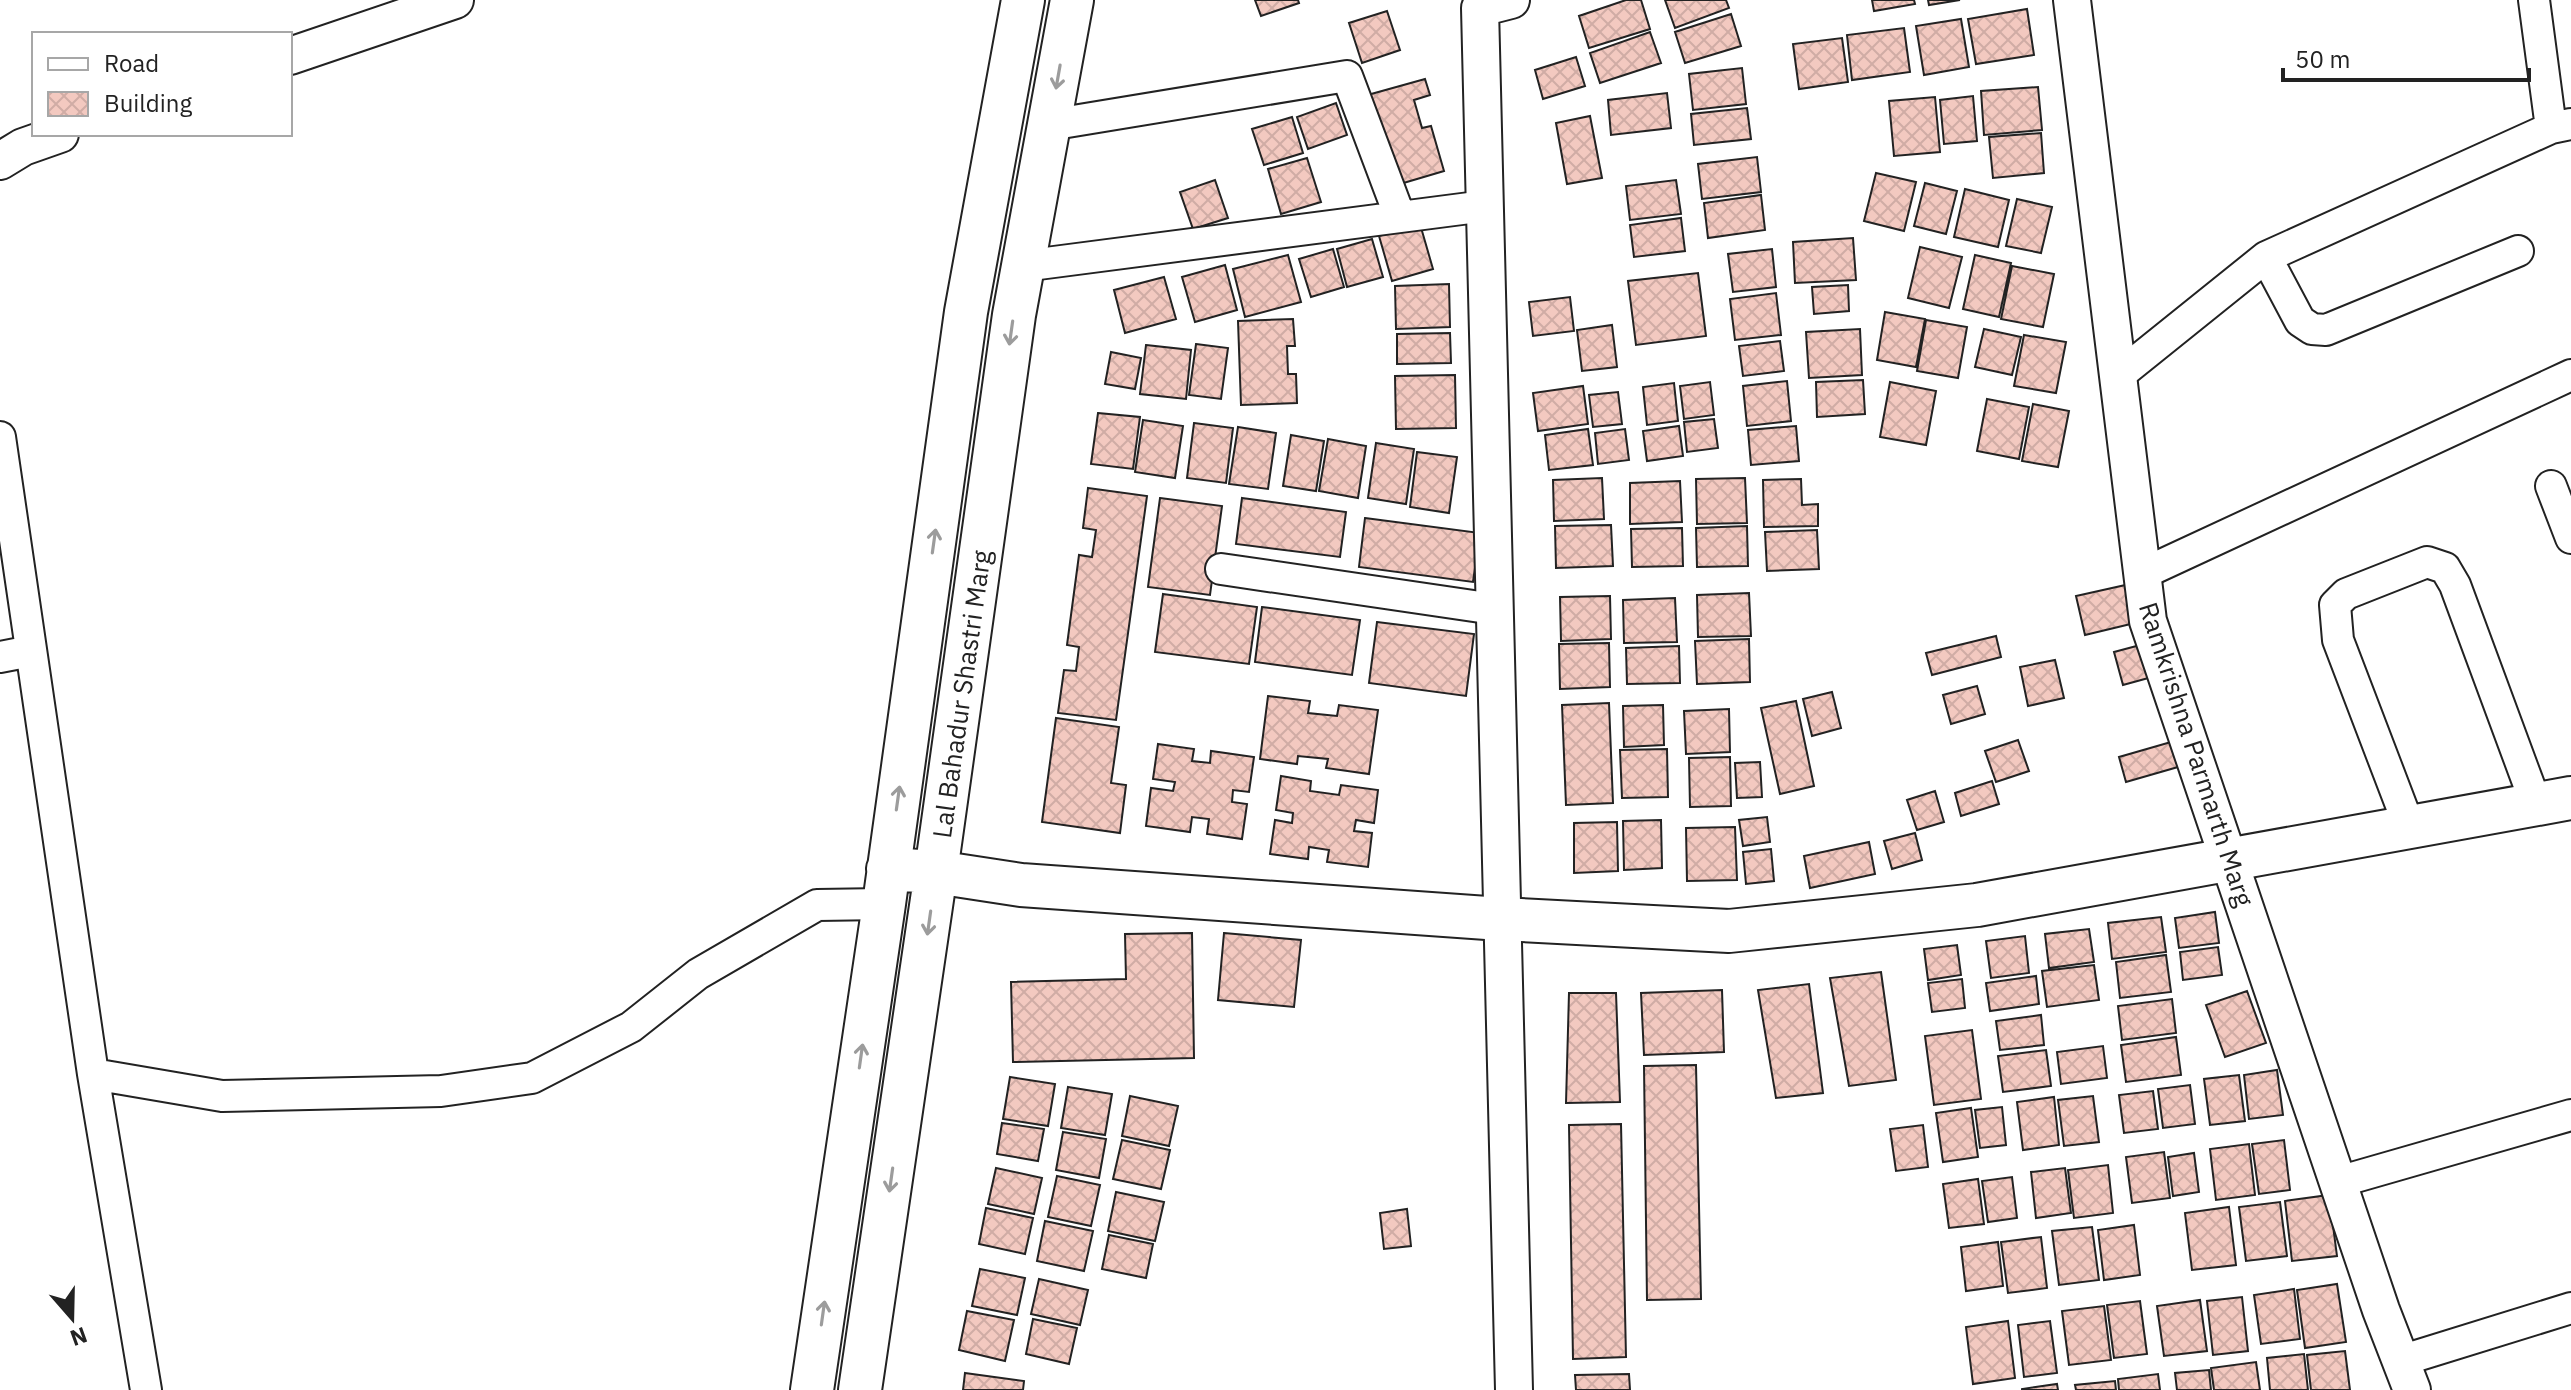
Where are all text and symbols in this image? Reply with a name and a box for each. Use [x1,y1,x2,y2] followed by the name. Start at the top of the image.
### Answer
[32,32,292,136] legend
[2283,32,2529,82] scale bar
[2295,43,2350,75] text: 50 m
[104,47,159,79] text: Road
[1049,63,1064,89] one-way arrow
[104,87,192,119] text: Building
[1003,319,1018,345] one-way arrow
[927,529,942,554] one-way arrow
[924,548,998,840] street label: Lal Bahadur Shastri Marg
[2132,598,2262,911] street label: Ramkrishna Parmarth Marg
[891,786,906,811] one-way arrow
[921,910,936,935] one-way arrow
[854,1043,869,1069] one-way arrow
[883,1167,898,1192] one-way arrow
[32,1278,112,1358] north arrow
[816,1301,831,1326] one-way arrow
[67,1321,91,1354] text: N

